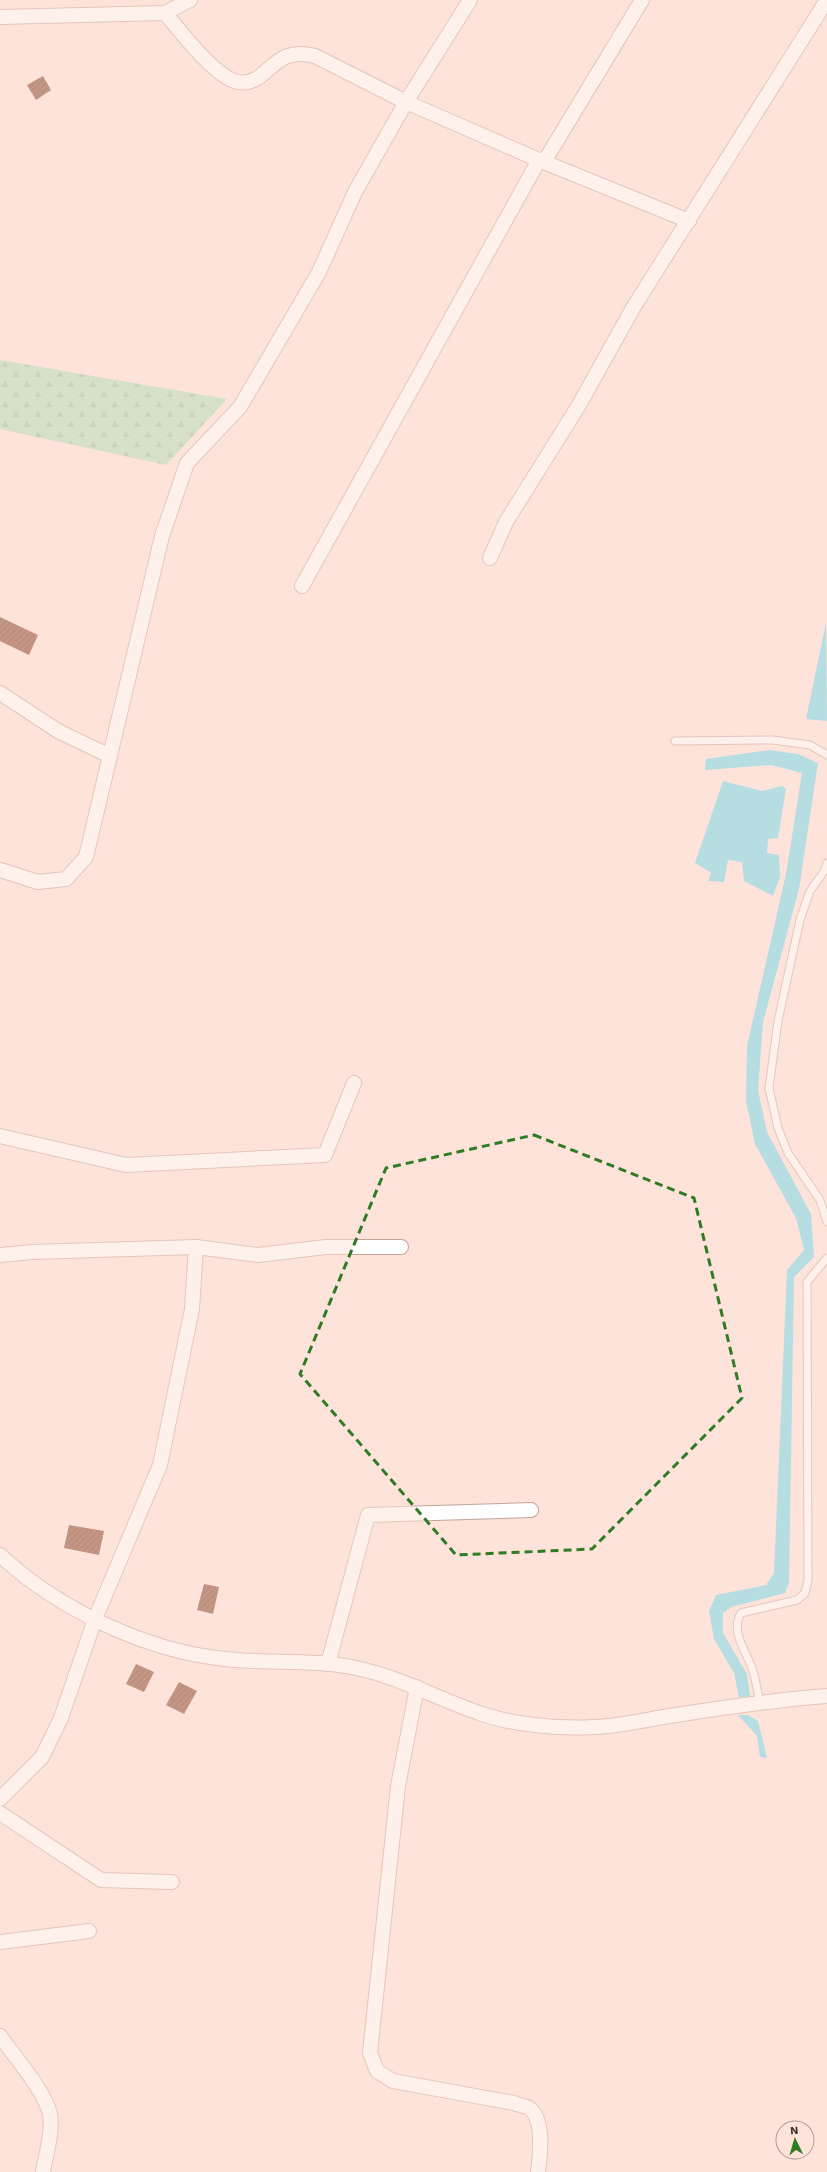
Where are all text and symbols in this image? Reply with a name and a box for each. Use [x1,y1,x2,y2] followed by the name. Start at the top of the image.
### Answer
[775,2120,815,2160] north arrow
[790,2124,799,2137] text: N

